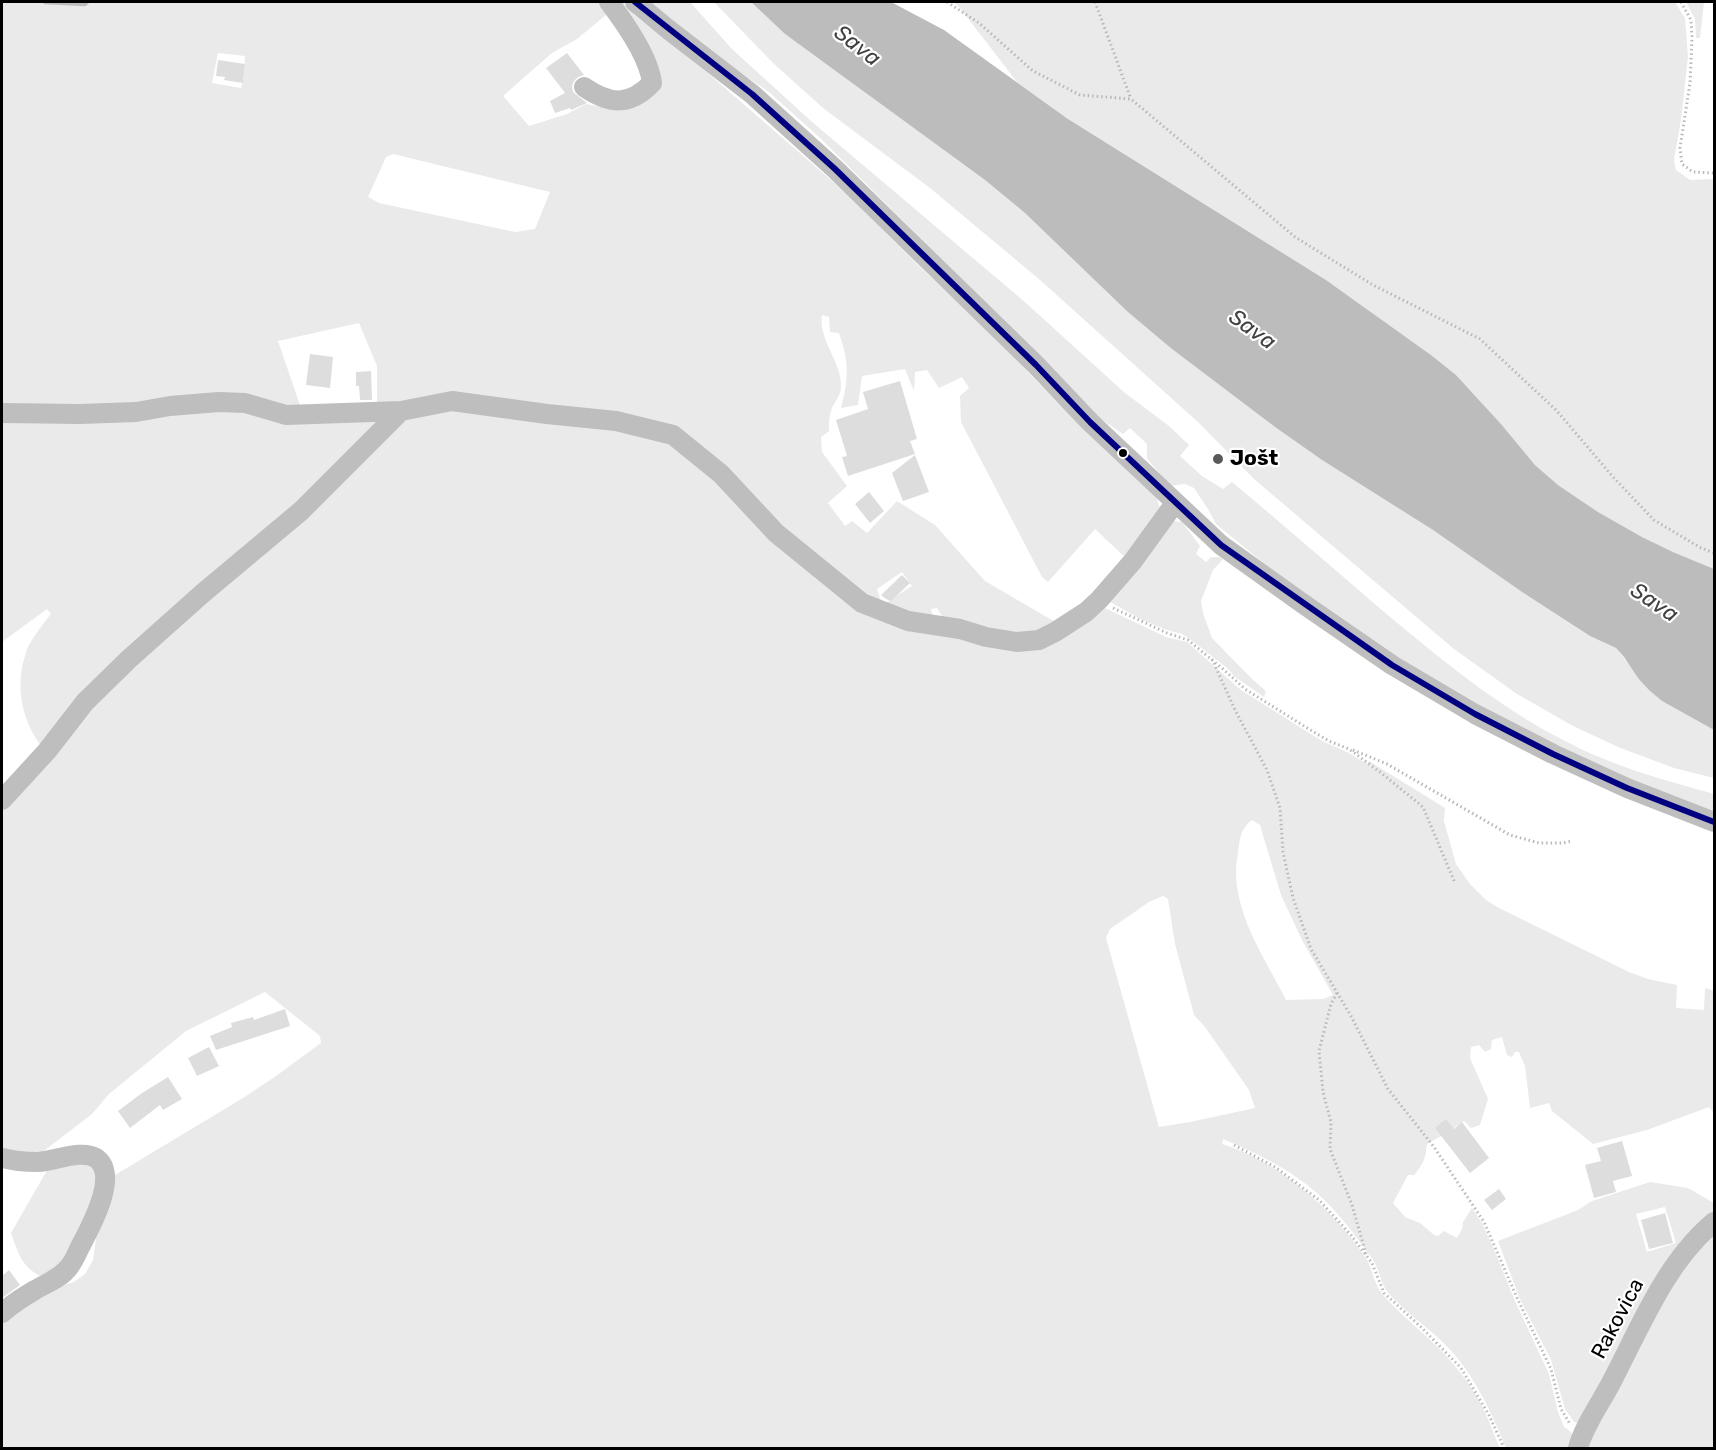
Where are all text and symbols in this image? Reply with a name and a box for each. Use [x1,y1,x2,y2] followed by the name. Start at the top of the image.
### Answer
[829,20,885,72] water label: Sava
[1223,304,1281,356] water label: Sava
[1230,446,1278,472] place label: Jošt
[1117,447,1129,459] unlabelled marker
[1211,452,1225,466] marker: Jošt
[1625,578,1683,628] water label: Sava
[1586,1275,1650,1363] street label: Rakovica

